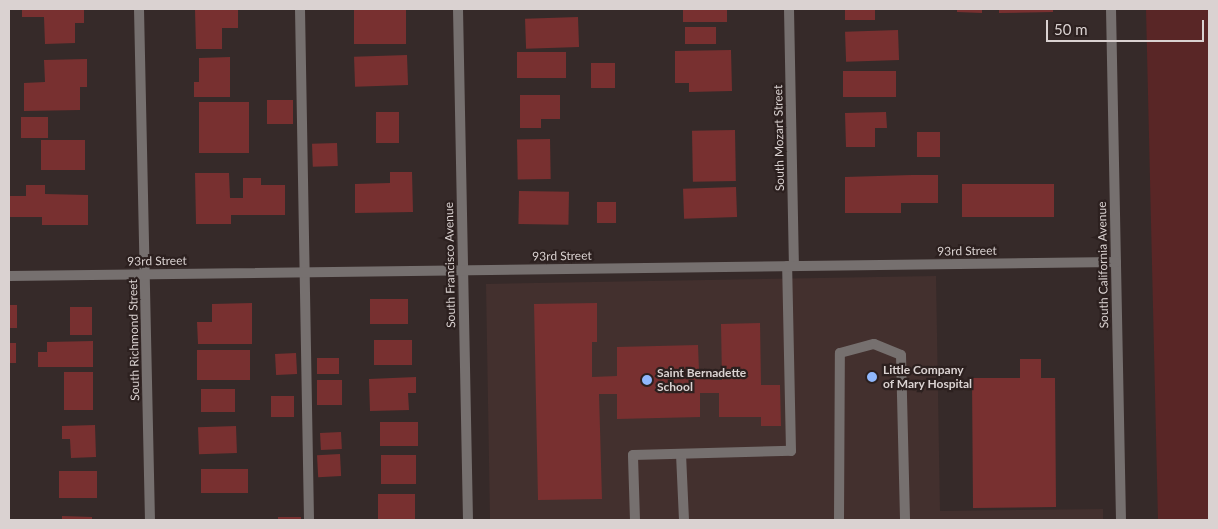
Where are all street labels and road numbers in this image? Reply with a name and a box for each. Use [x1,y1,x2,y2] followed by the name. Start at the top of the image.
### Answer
[771,85,787,191] street label: South Mozart Street
[1095,201,1111,329] street label: South California Avenue
[442,202,458,328] street label: South Francisco Avenue
[937,243,997,259] street label: 93rd Street
[532,248,592,264] street label: 93rd Street
[127,253,187,269] street label: 93rd Street
[126,279,142,401] street label: South Richmond Street

